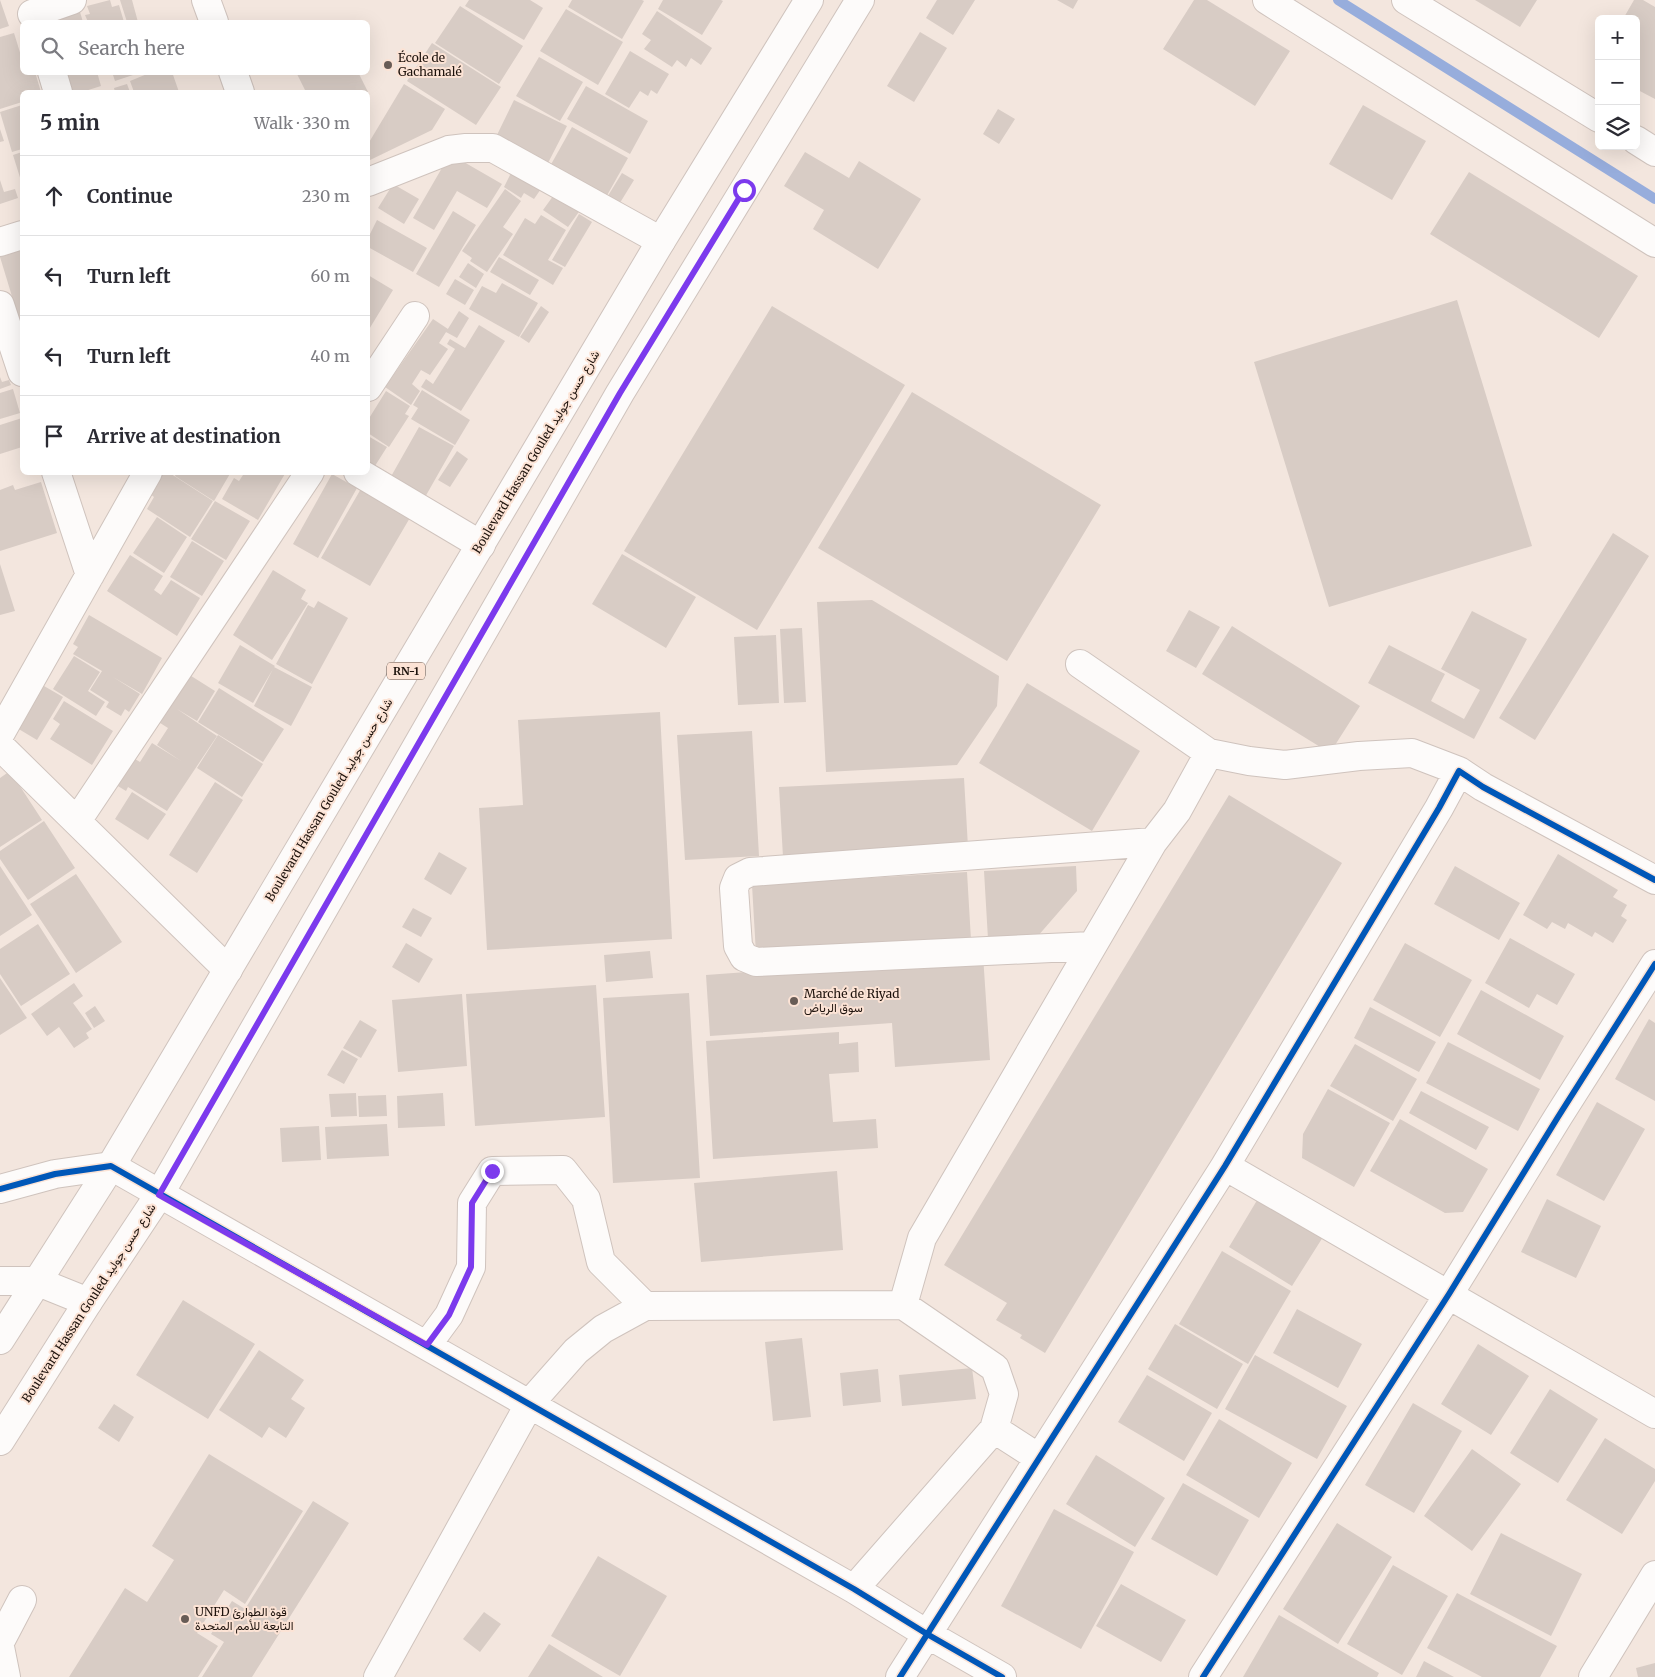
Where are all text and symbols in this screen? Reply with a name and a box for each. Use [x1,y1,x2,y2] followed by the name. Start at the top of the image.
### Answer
[1595,15,1640,150] map controls
[1595,15,1640,60] button: +
[20,20,370,75] search box
[38,34,66,62] icon: search
[78,36,185,60] text: Search here
[398,50,462,79] place label: École de Gachamalé
[382,59,394,71] marker: École de Gachamalé
[1595,60,1640,105] button: −
[1595,105,1640,150] button: layers
[40,109,100,136] text: 5 min
[254,113,350,133] text: Walk · 330 m
[733,179,756,202] route start
[40,182,68,210] icon: ahead
[87,184,173,208] text: Continue
[302,186,350,206] text: 230 m
[40,262,68,290] icon: left
[87,264,171,288] text: Turn left
[310,266,350,286] text: 60 m
[40,342,68,370] icon: left
[87,344,171,368] text: Turn left
[310,346,350,366] text: 40 m
[469,347,604,557] street label: Boulevard Hassan Gouled شارع حسن جوليد
[40,422,68,450] icon: arrive
[87,424,281,448] text: Arrive at destination
[387,662,425,679] road number: RN-1
[262,695,397,905] street label: Boulevard Hassan Gouled شارع حسن جوليد
[804,986,899,1016] place label: Marché de Riyad سوق الرياض
[788,995,800,1007] marker: Marché de Riyad سوق الرياض
[481,1160,504,1183] route end
[18,1200,160,1406] street label: Boulevard Hassan Gouled شارع حسن جوليد
[195,1604,294,1634] place label: UNFD قوة الطوارئ التابعة للأمم المتحدة
[179,1613,191,1625] marker: UNFD قوة الطوارئ التابعة للأمم المتحدة

